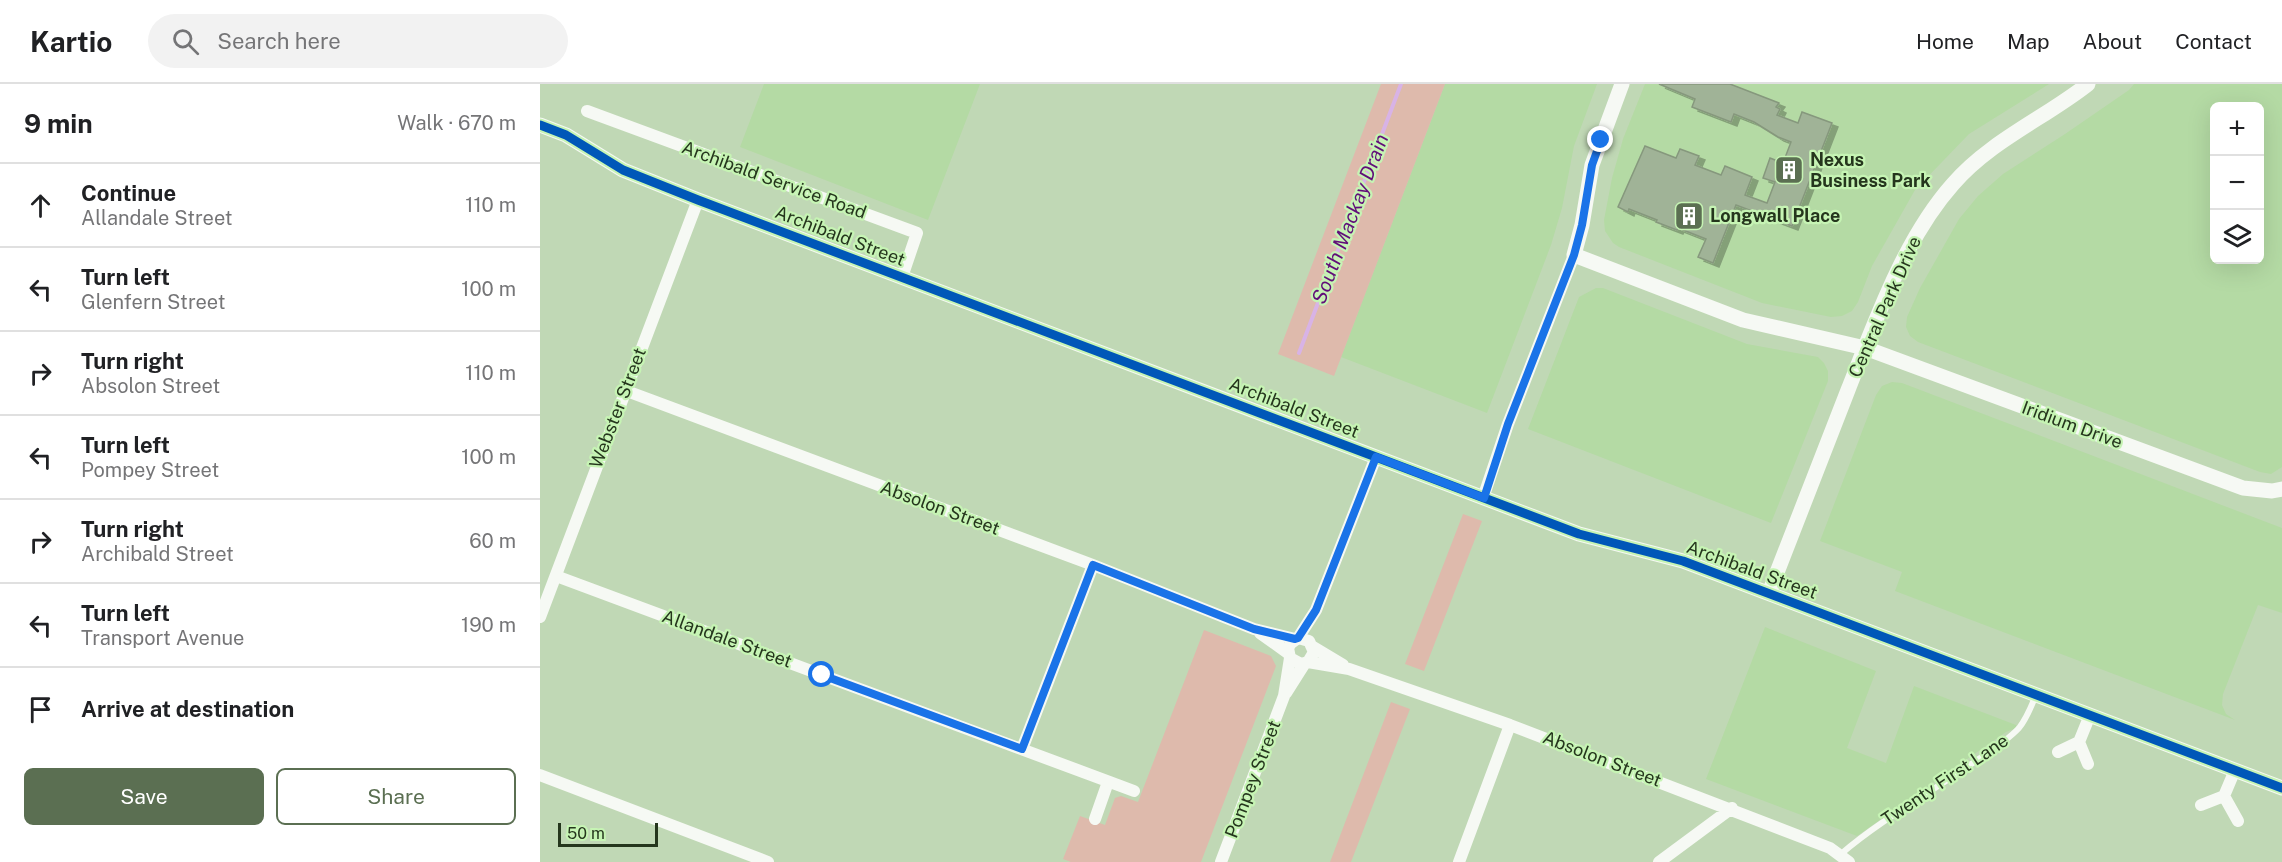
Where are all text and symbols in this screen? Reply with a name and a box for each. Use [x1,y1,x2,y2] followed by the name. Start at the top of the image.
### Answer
[148,14,568,68] search box
[30,25,112,58] text: Kartio
[169,25,202,58] icon: search
[217,28,341,54] text: Search here
[1916,29,1974,54] text: Home
[2007,29,2050,54] text: Map
[2083,29,2142,54] text: About
[2175,29,2252,54] text: Contact
[2210,102,2264,264] map controls
[2210,102,2264,156] button: +
[24,108,93,139] text: 9 min
[397,111,516,135] text: Walk · 670 m
[1587,126,1613,152] route end
[1307,131,1393,307] water label: South Mackay Drain
[679,136,869,223] street label: Archibald Service Road
[1810,149,1931,191] place label: Nexus Business Park
[1773,154,1805,186] building icon: Nexus Business Park
[2210,156,2264,210] button: −
[81,180,176,206] text: Continue
[24,189,57,222] icon: ahead
[465,193,516,217] text: 110 m
[1673,200,1705,232] building icon: Longwall Place
[772,201,908,270] street label: Archibald Street
[1710,205,1840,226] place label: Longwall Place
[81,206,233,230] text: Allandale Street
[2210,210,2264,264] button: layers
[1844,233,1925,380] street label: Central Park Drive
[81,264,170,290] text: Turn left
[24,273,57,306] icon: left
[461,277,516,301] text: 100 m
[81,290,226,314] text: Glenfern Street
[585,345,650,471] street label: Webster Street
[81,348,184,374] text: Turn right
[24,357,57,390] icon: right
[465,361,516,385] text: 110 m
[1226,373,1362,442] street label: Archibald Street
[81,374,220,398] text: Absolon Street
[2019,397,2125,452] street label: Iridium Drive
[81,432,170,458] text: Turn left
[24,441,57,474] icon: left
[461,445,516,469] text: 100 m
[81,458,219,482] text: Pompey Street
[878,476,1003,539] street label: Absolon Street
[81,516,184,542] text: Turn right
[24,525,57,558] icon: right
[469,529,516,553] text: 60 m
[1684,536,1820,603] street label: Archibald Street
[81,542,234,566] text: Archibald Street
[81,600,170,626] text: Turn left
[659,605,795,672] street label: Allandale Street
[24,609,57,642] icon: left
[461,613,516,637] text: 190 m
[81,626,244,650] text: Transport Avenue
[808,661,834,687] route start
[24,693,57,726] icon: arrive
[81,696,294,722] text: Arrive at destination
[1220,717,1285,841] street label: Pompey Street
[1540,726,1664,791] street label: Absolon Street
[1877,729,2012,830] street label: Twenty First Lane
[24,768,264,825] button: Save
[276,768,516,825] button: Share
[558,820,658,848] scale bar
[567,824,605,843] text: 50 m

